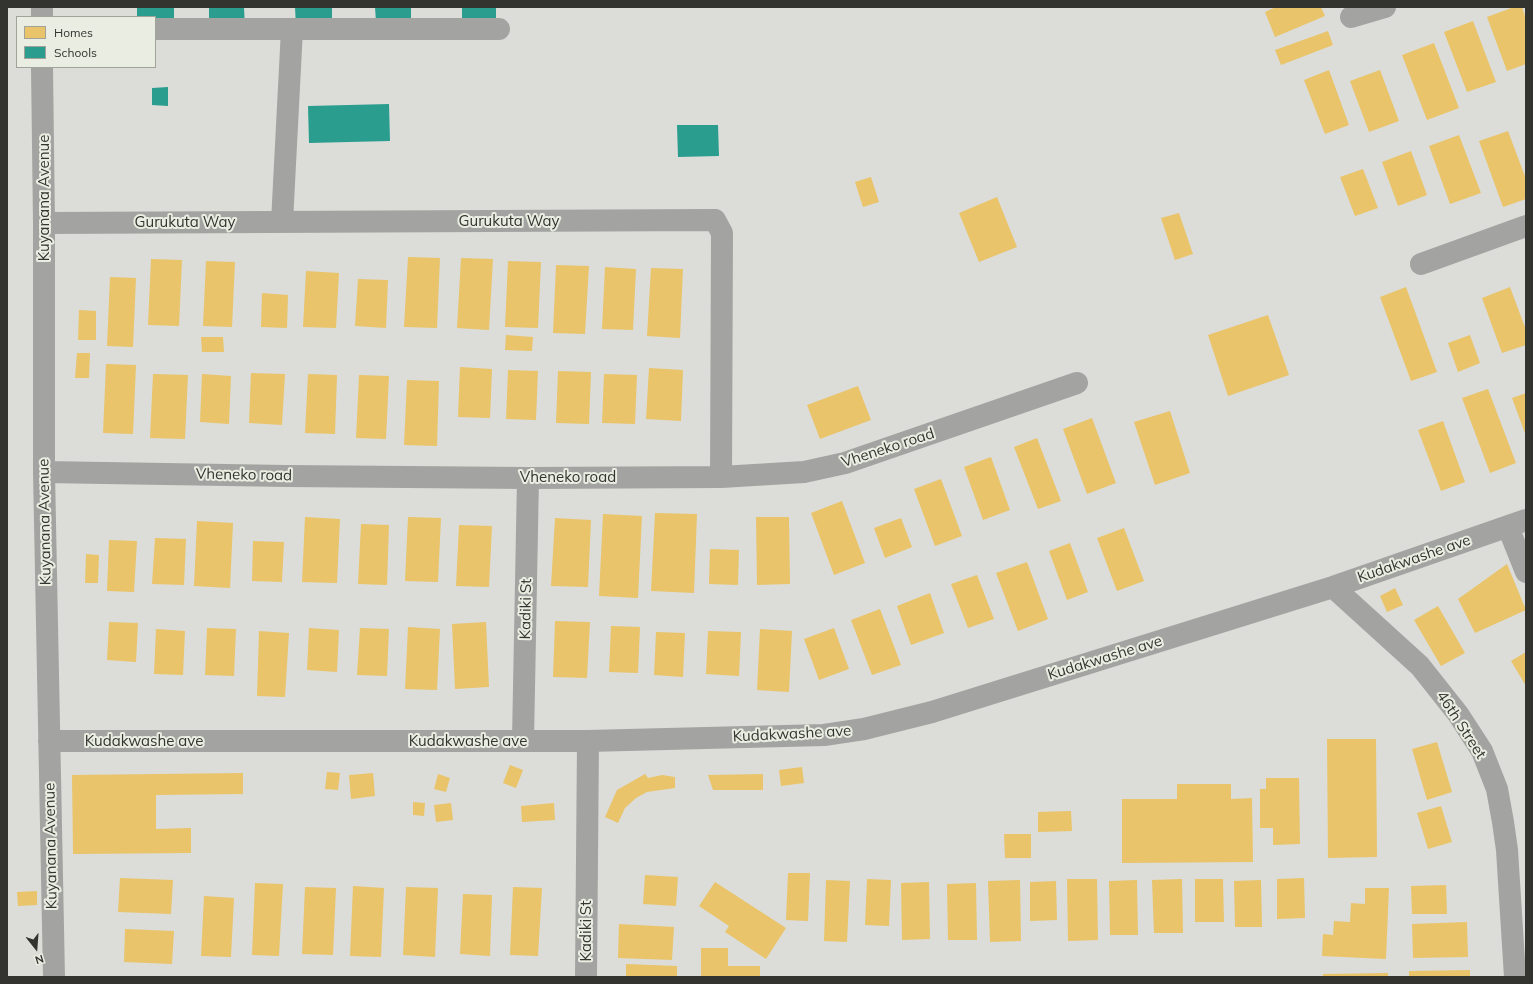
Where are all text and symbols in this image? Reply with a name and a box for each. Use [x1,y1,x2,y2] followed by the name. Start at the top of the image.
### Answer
[16,16,156,68] legend
[54,25,93,40] text: Homes
[54,45,97,60] text: Schools
[35,135,53,261] street label: Kuyanana Avenue
[459,212,559,230] street label: Gurukuta Way
[135,213,235,231] street label: Gurukuta Way
[839,425,937,471] street label: Vheneko road
[35,459,55,585] street label: Kuyanana Avenue
[196,465,292,485] street label: Vheneko road
[520,468,616,486] street label: Vheneko road
[1355,531,1473,587] street label: Kudakwashe ave
[516,578,536,640] street label: Kadiki St
[1046,632,1164,684] street label: Kudakwashe ave
[1432,688,1490,762] street label: 46th Street
[732,722,852,746] street label: Kudakwashe ave
[85,732,203,750] street label: Kudakwashe ave
[409,732,527,750] street label: Kudakwashe ave
[41,783,61,909] street label: Kuyanana Avenue
[577,901,595,961] street label: Kadiki St
[16,928,56,968] north arrow
[33,952,46,967] text: N

